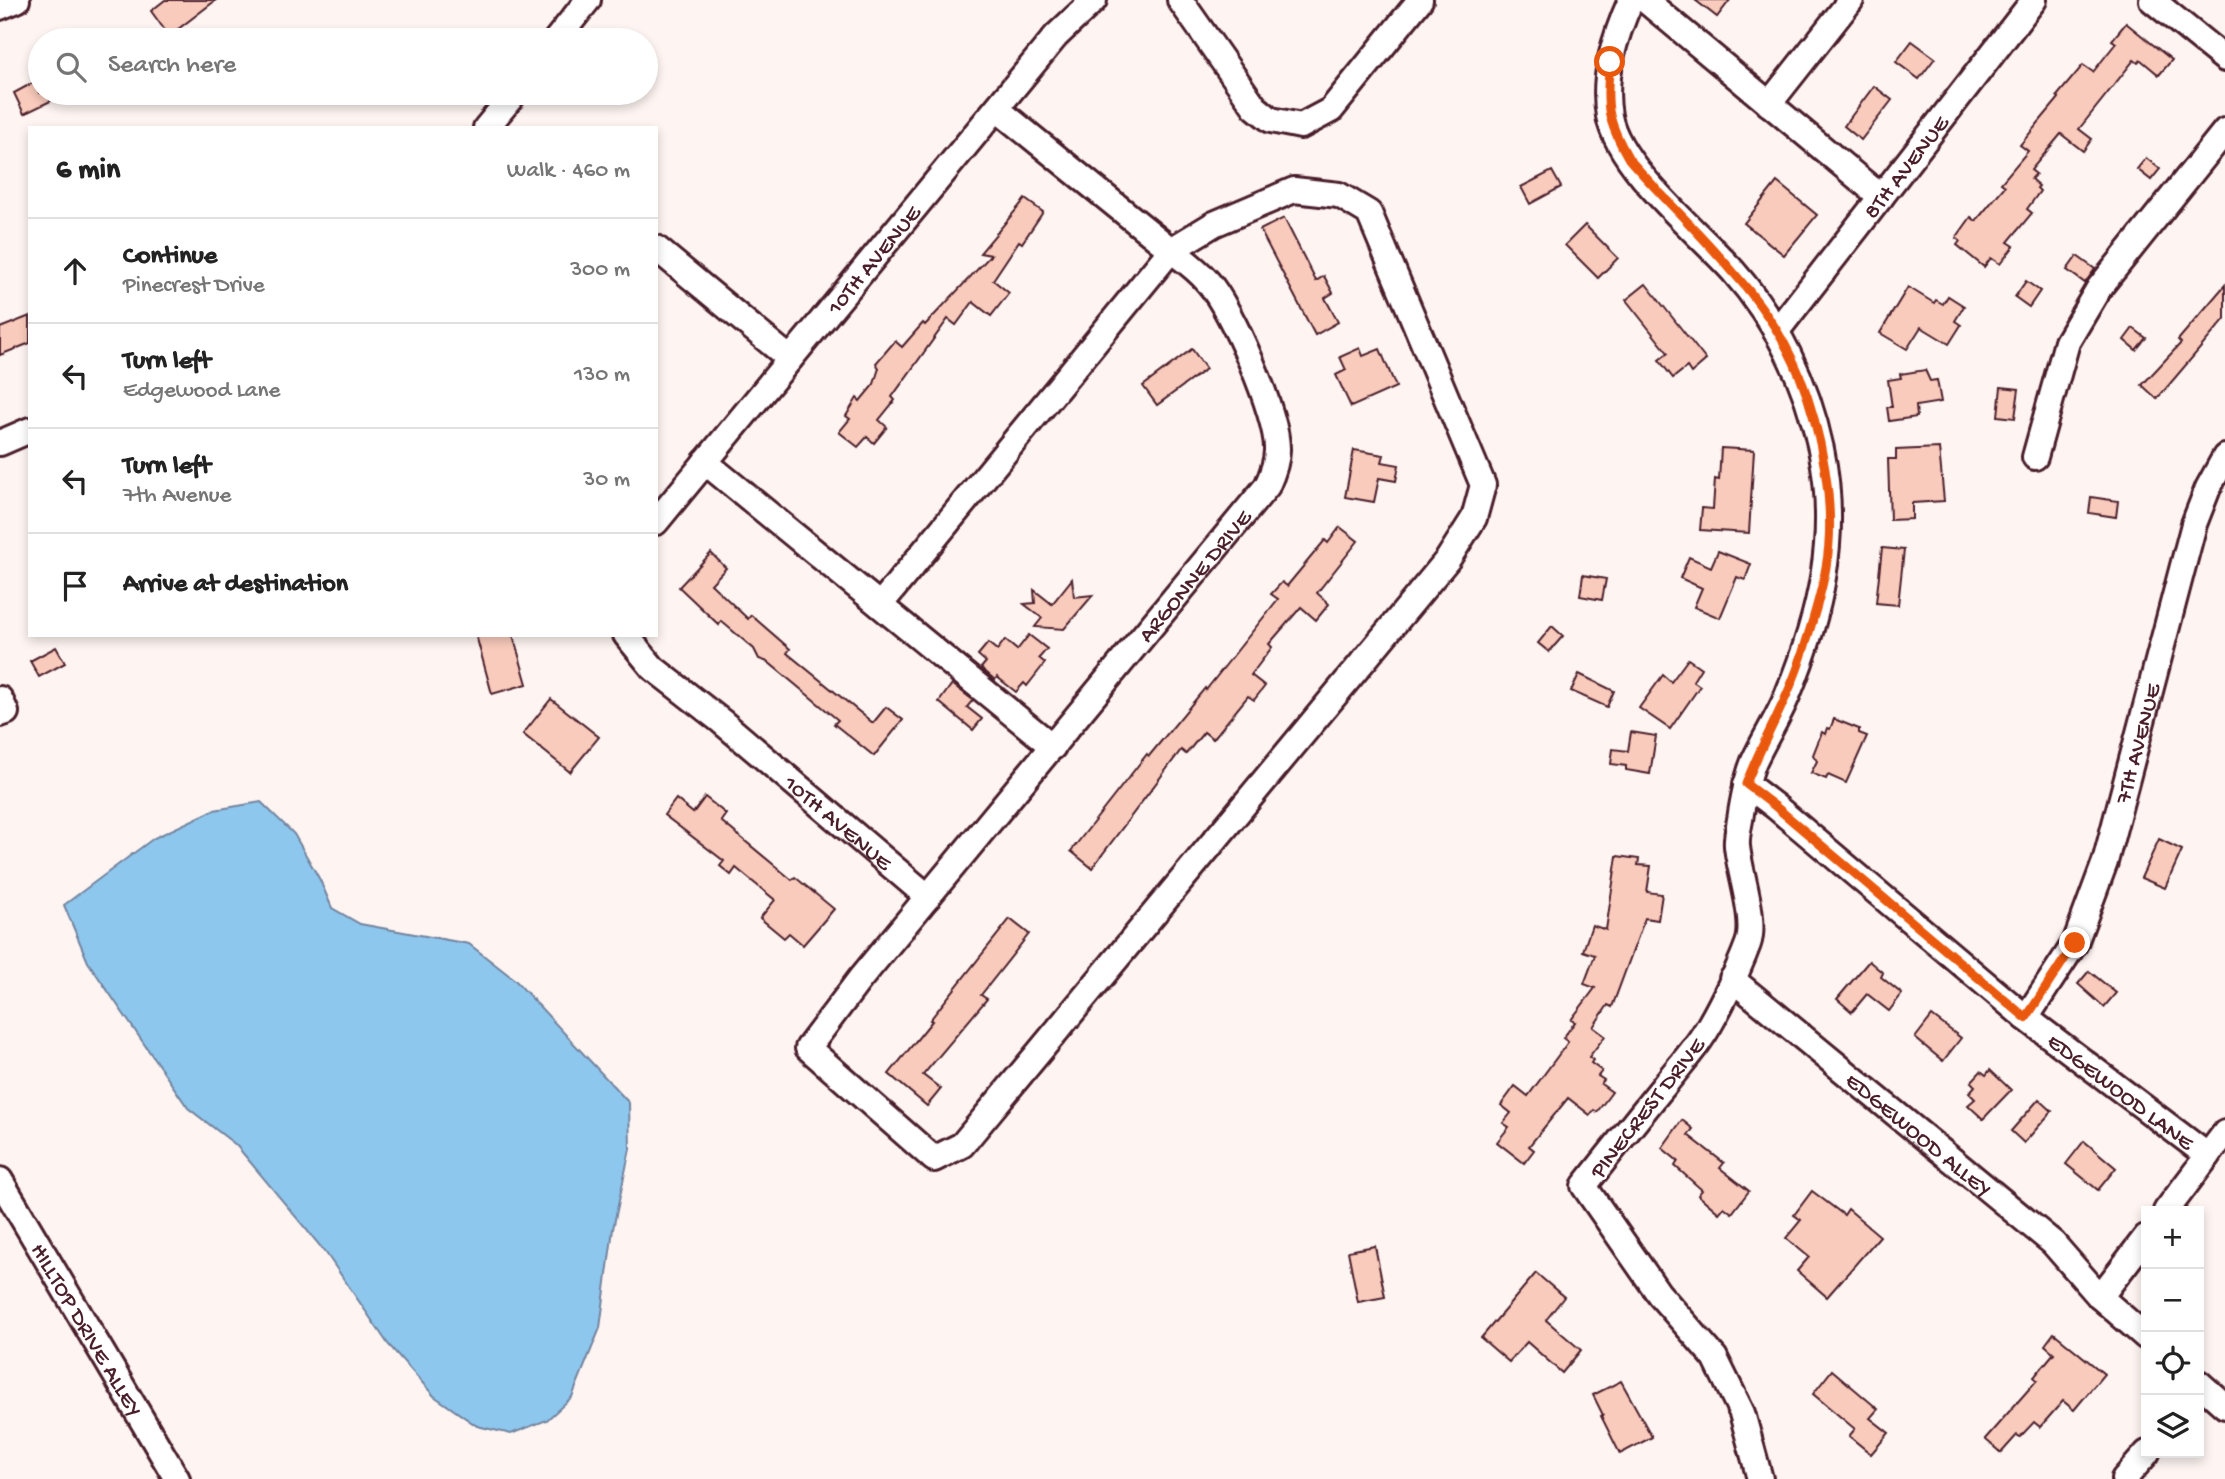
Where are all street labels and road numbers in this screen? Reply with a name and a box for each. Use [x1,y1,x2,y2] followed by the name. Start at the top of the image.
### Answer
[1859,110,1957,225] street label: 8TH AVENUE
[822,200,929,322] street label: 10TH AVENUE
[1134,504,1260,649] street label: ARGONNE DRIVE
[2111,680,2169,808] street label: 7TH AVENUE
[777,770,898,879] street label: 10TH AVENUE
[2041,1029,2200,1159] street label: EDGEWOOD LANE
[1585,1032,1713,1186] street label: PINECREST DRIVE
[1839,1068,1996,1204] street label: EDGEWOOD ALLEY
[23,1239,147,1422] street label: HILLTOP DRIVE ALLEY

